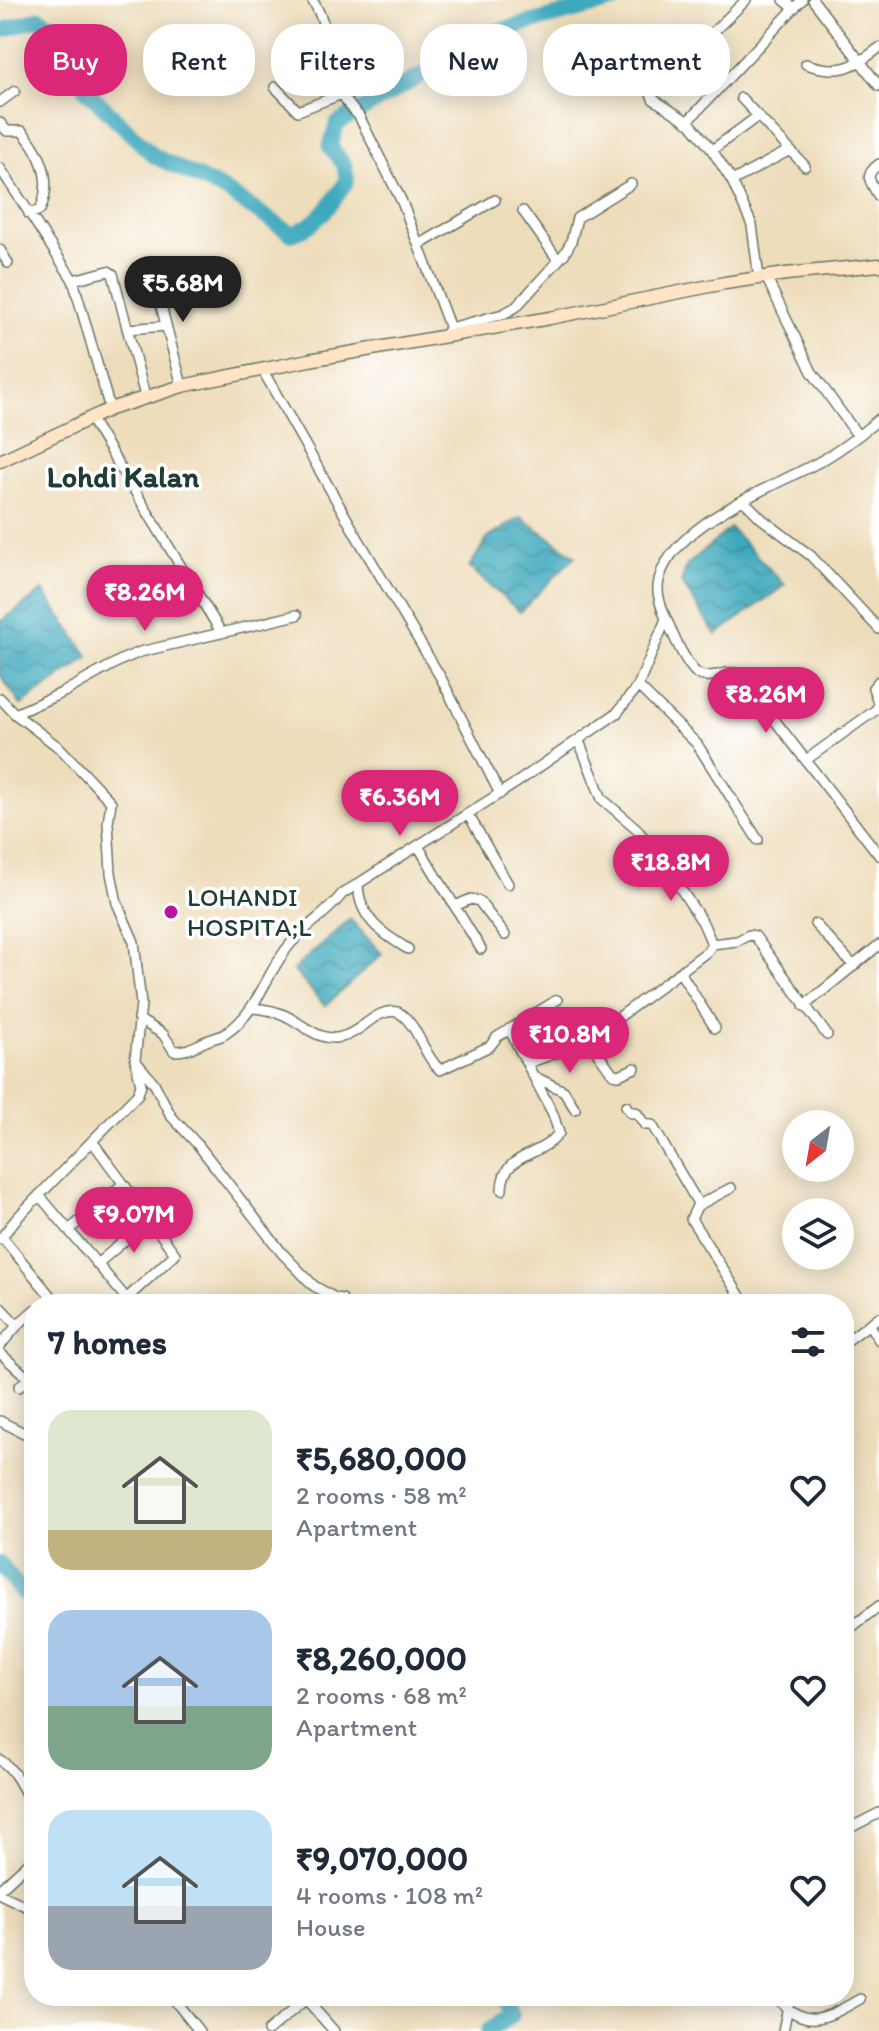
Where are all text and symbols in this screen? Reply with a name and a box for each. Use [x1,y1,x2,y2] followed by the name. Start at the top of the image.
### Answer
[24,24,127,96] chip: Buy
[143,24,255,96] chip: Rent
[271,24,404,96] chip: Filters
[420,24,527,96] chip: New
[543,24,730,96] chip: Apartment
[118,256,248,324] pin: ₹5.68M
[142,266,224,298] text: ₹5.68M
[47,458,199,495] district label: Lohdi Kalan
[80,565,210,633] pin: ₹8.26M
[104,575,186,607] text: ₹8.26M
[701,667,831,735] pin: ₹8.26M
[725,677,807,709] text: ₹8.26M
[335,770,465,838] pin: ₹6.36M
[359,780,441,812] text: ₹6.36M
[606,835,736,903] pin: ₹18.8M
[631,845,711,877] text: ₹18.8M
[187,881,311,943] place label: LOHANDI HOSPITA;L
[162,903,180,921] marker: LOHANDI HOSPITA;L
[505,1007,635,1075] pin: ₹10.8M
[529,1017,611,1049] text: ₹10.8M
[782,1110,854,1182] north arrow
[782,1110,854,1270] map controls
[69,1187,199,1255] pin: ₹9.07M
[93,1197,175,1229] text: ₹9.07M
[782,1198,854,1270] button: layers
[786,1320,830,1364] icon: filters
[48,1322,167,1363] text: 7 homes
[296,1438,467,1479] text: ₹5,680,000
[112,1442,208,1538] icon: home
[786,1468,830,1512] icon: heart
[296,1479,467,1511] text: 2 rooms · 58 m²
[296,1511,417,1543] text: Apartment
[296,1638,467,1679] text: ₹8,260,000
[112,1642,208,1738] icon: home
[786,1668,830,1712] icon: heart
[296,1679,467,1711] text: 2 rooms · 68 m²
[296,1711,417,1743] text: Apartment
[296,1838,468,1879] text: ₹9,070,000
[112,1842,208,1938] icon: home
[786,1868,830,1912] icon: heart
[296,1879,483,1911] text: 4 rooms · 108 m²
[296,1911,366,1943] text: House

